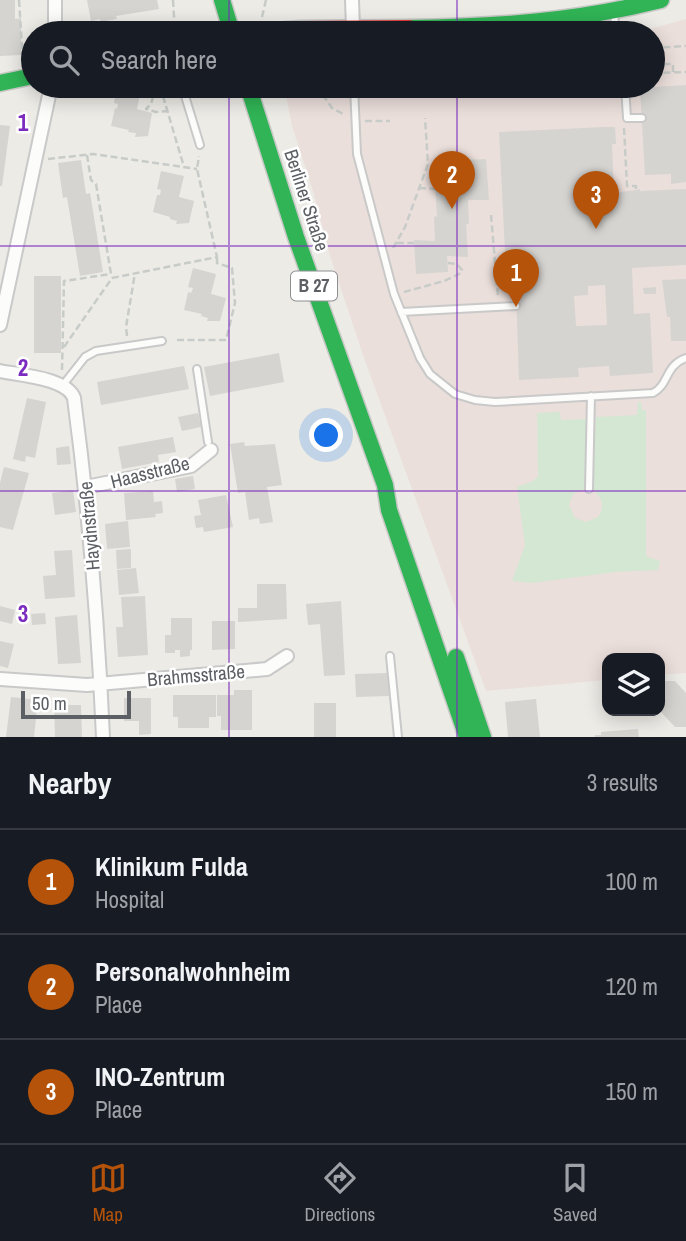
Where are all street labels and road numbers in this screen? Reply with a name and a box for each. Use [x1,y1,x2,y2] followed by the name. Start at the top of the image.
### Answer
[278,146,336,254] street label: Berliner Straße
[291,272,337,300] road number: B 27
[108,450,192,494] street label: Haasstraße
[72,480,106,572] street label: Haydnstraße
[146,658,246,692] street label: Brahmsstraße

